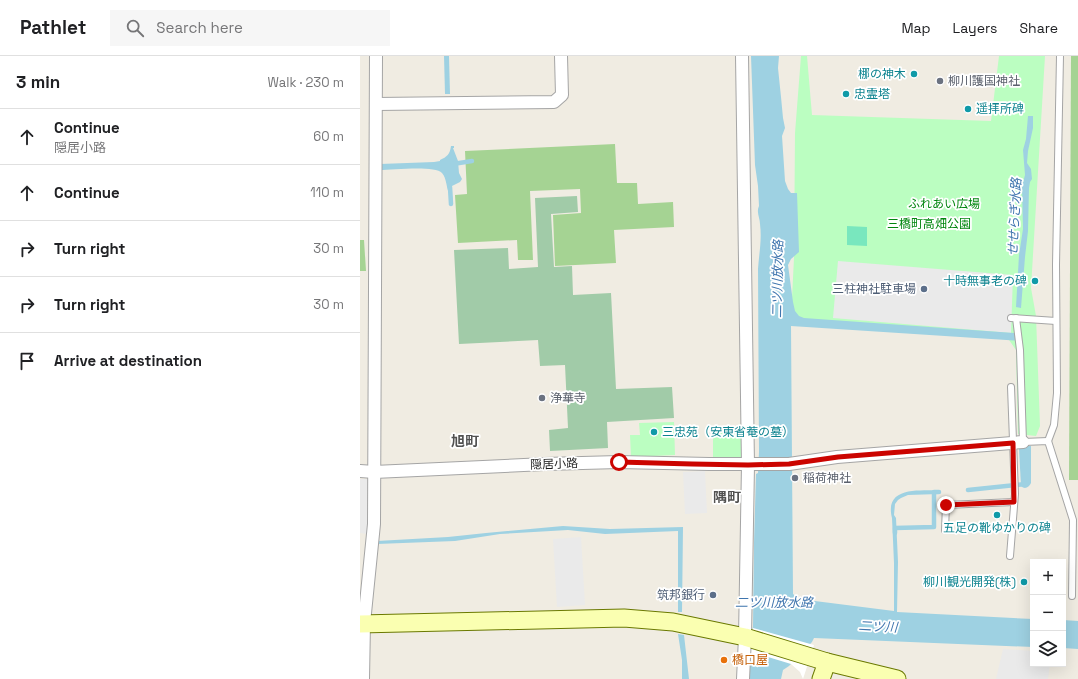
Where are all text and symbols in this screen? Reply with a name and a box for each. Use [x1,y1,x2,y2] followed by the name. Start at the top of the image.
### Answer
[110,10,390,46] search box
[20,15,86,40] text: Pathlet
[124,17,146,39] icon: search
[156,18,243,37] text: Search here
[901,19,931,37] text: Map
[953,19,997,37] text: Layers
[1019,19,1058,37] text: Share
[858,66,906,82] place label: 梛の神木
[909,69,919,79] marker: 梛の神木
[16,71,60,93] text: 3 min
[948,73,1020,89] place label: 柳川護国神社
[267,74,344,91] text: Walk · 230 m
[935,76,945,86] marker: 柳川護国神社
[854,86,890,102] place label: 忠霊塔
[841,89,851,99] marker: 忠霊塔
[976,101,1024,117] place label: 遥拝所碑
[963,104,973,114] marker: 遥拝所碑
[54,118,120,137] text: Continue
[16,126,38,148] icon: ahead
[313,128,344,145] text: 60 m
[54,139,106,156] text: 隠居小路
[1004,177,1025,256] water label: せせらぎ水路
[16,182,38,204] icon: ahead
[54,183,120,202] text: Continue
[310,184,344,201] text: 110 m
[908,196,980,212] park label: ふれあい広場
[887,216,971,232] park label: 三橋町高畑公園
[16,238,38,260] icon: right
[54,239,125,258] text: Turn right
[768,239,787,318] water label: 二ツ川放水路
[313,240,344,257] text: 30 m
[943,273,1027,289] place label: 十時無事老の碑
[1030,276,1040,286] marker: 十時無事老の碑
[832,281,916,297] place label: 三柱神社駐車場
[919,284,929,294] marker: 三柱神社駐車場
[16,294,38,316] icon: right
[54,295,125,314] text: Turn right
[313,296,344,313] text: 30 m
[16,350,38,372] icon: arrive
[54,351,202,370] text: Arrive at destination
[550,390,586,406] place label: 浄華寺
[537,393,547,403] marker: 浄華寺
[662,424,794,440] place label: 三忠苑（安東省菴の墓）
[649,427,659,437] marker: 三忠苑（安東省菴の墓）
[451,432,479,450] district label: 旭町
[610,453,628,471] route start
[530,455,578,473] street label: 隠居小路
[803,470,851,486] place label: 稲荷神社
[790,473,800,483] marker: 稲荷神社
[713,488,741,506] district label: 隅町
[937,496,955,514] route end
[992,510,1002,520] marker: 五足の靴ゆかりの碑
[943,520,1051,536] place label: 五足の靴ゆかりの碑
[1030,559,1066,667] map controls
[1030,559,1066,595] button: +
[923,574,1016,590] place label: 柳川観光開発(株)
[1019,577,1029,587] marker: 柳川観光開発(株)
[657,587,705,603] place label: 筑邦銀行
[708,590,718,600] marker: 筑邦銀行
[735,594,814,611] water label: 二ツ川放水路
[1030,595,1066,631] button: −
[858,617,900,636] water label: 二ツ川
[1030,631,1066,667] button: layers
[732,652,768,668] place label: 橋口屋
[719,655,729,665] marker: 橋口屋

